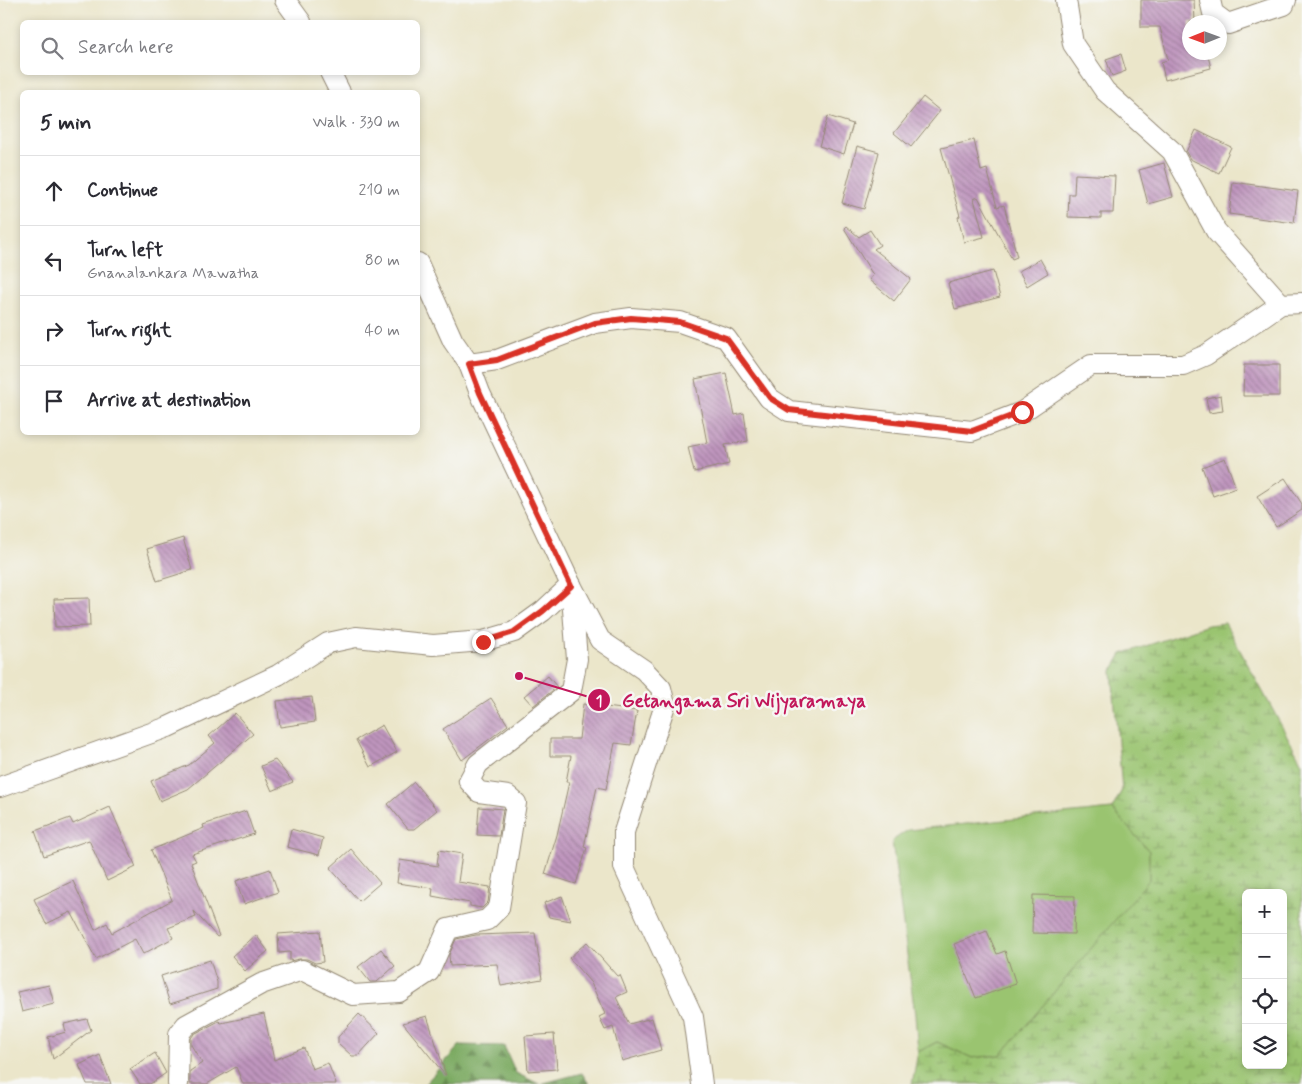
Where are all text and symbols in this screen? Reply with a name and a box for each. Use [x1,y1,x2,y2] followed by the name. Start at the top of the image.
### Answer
[1182,15,1227,60] north arrow
[20,20,420,75] search box
[38,34,66,62] icon: search
[78,35,174,60] text: Search here
[40,109,92,137] text: 5 min
[312,112,400,133] text: Walk · 330 m
[40,177,68,205] icon: ahead
[87,178,158,203] text: Continue
[359,180,400,201] text: 210 m
[87,238,163,263] text: Turn left
[40,247,68,275] icon: left
[365,250,400,271] text: 80 m
[87,263,259,284] text: Gnanalankara Mawatha
[40,317,68,345] icon: right
[87,318,171,343] text: Turn right
[364,320,400,341] text: 40 m
[40,387,68,415] icon: arrive
[87,388,251,413] text: Arrive at destination
[1011,401,1034,424] route start
[472,631,495,654] route end
[586,683,876,717] callout: Getangama Sri Wijyaramaya
[622,689,866,715] text: Getangama Sri Wijyaramaya
[596,692,602,712] text: 1
[1242,889,1287,1069] map controls
[1242,889,1287,934] button: +
[1242,934,1287,979] button: −
[1242,979,1287,1024] button: locate
[1242,1024,1287,1069] button: layers

